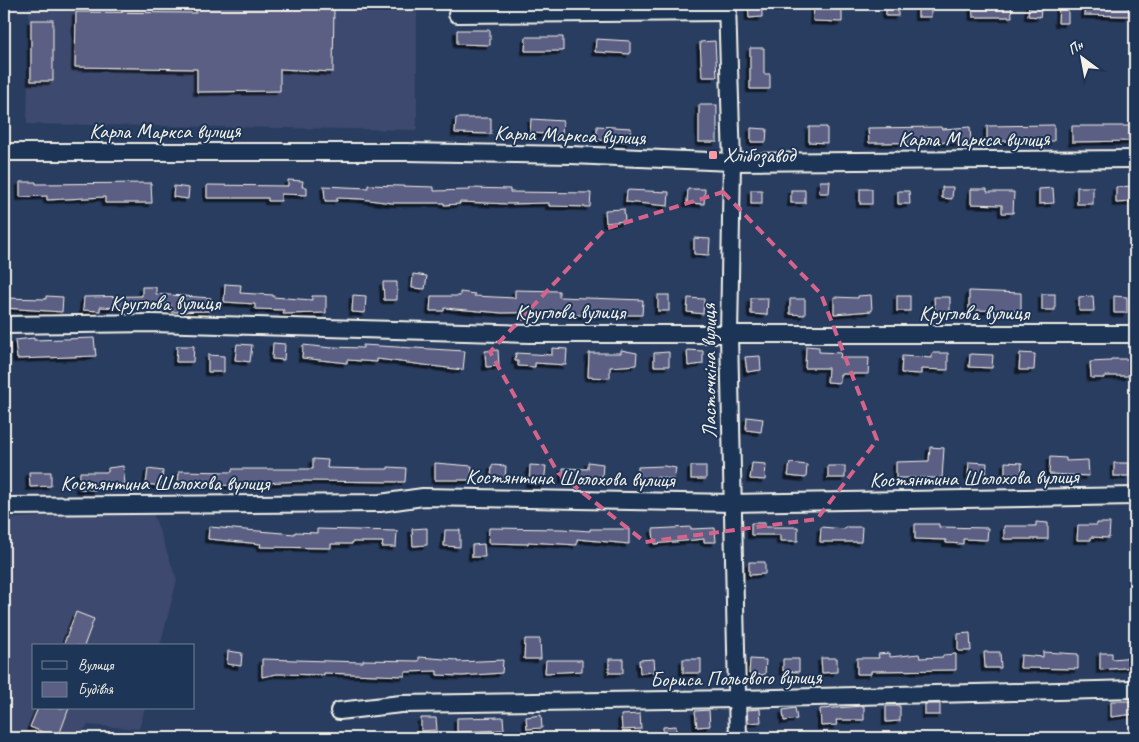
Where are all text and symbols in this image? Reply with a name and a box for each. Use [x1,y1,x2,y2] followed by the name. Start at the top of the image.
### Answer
[1056,32,1106,82] north arrow
[1065,36,1087,58] text: Пн
[89,118,242,144] street label: Карла Маркса вулиця
[494,119,647,151] street label: Карла Маркса вулиця
[898,126,1051,152] street label: Карла Маркса вулиця
[723,142,798,168] place label: Хлібозавод
[707,149,719,161] marker: Хлібозавод
[110,290,222,316] street label: Круглова вулиця
[515,299,627,325] street label: Круглова вулиця
[919,300,1031,326] street label: Круглова вулиця
[696,302,722,438] street label: Ласточкіна вулиця
[465,463,676,493] street label: Костянтина Шолохова вулиця
[869,463,1080,493] street label: Костянтина Шолохова вулиця
[61,470,271,496] street label: Костянтина Шолохова вулиця
[32,644,195,710] legend
[78,656,115,675] text: Вулиця
[650,663,823,692] street label: Бориса Польового вулиця
[78,680,113,699] text: Будівля

